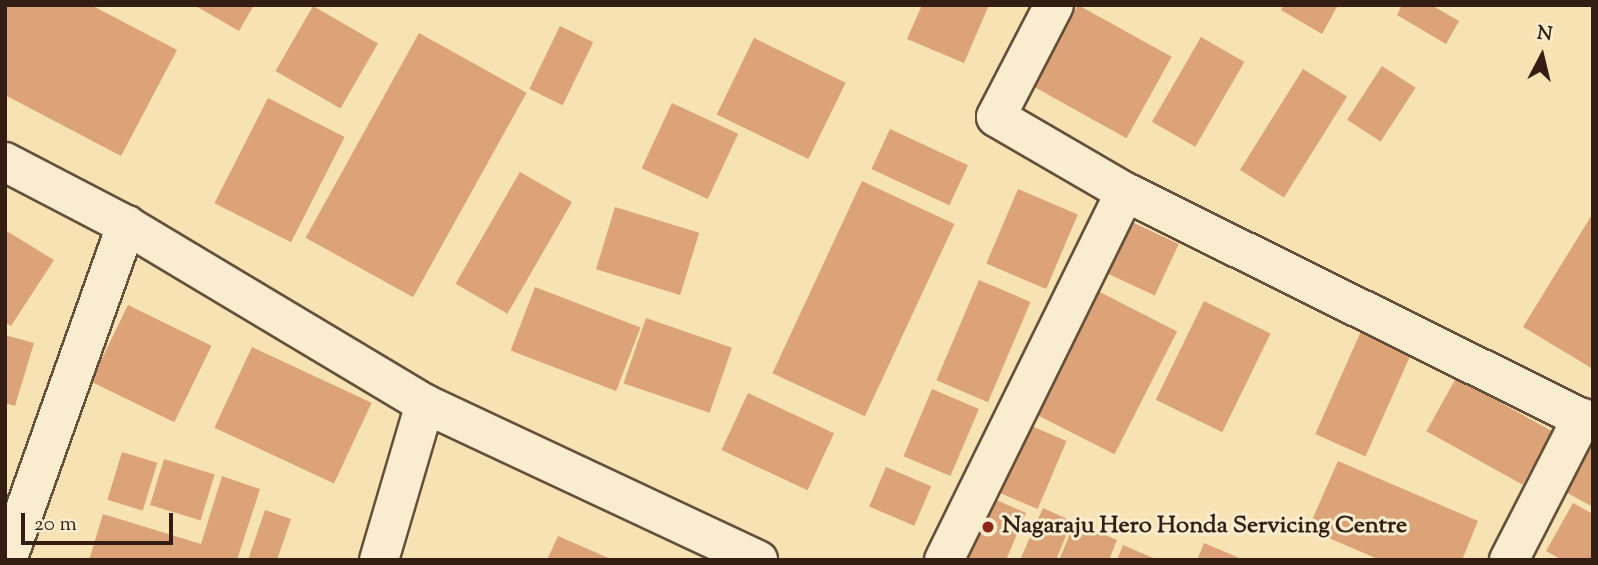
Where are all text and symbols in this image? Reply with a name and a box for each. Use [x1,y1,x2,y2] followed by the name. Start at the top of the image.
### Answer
[1535,20,1554,49] text: N
[1507,21,1577,91] north arrow
[24,498,177,542] scale bar
[34,510,77,540] text: 20 m
[1002,513,1407,541] place label: Nagaraju Hero Honda Servicing Centre
[980,519,996,535] marker: Nagaraju Hero Honda Servicing Centre

